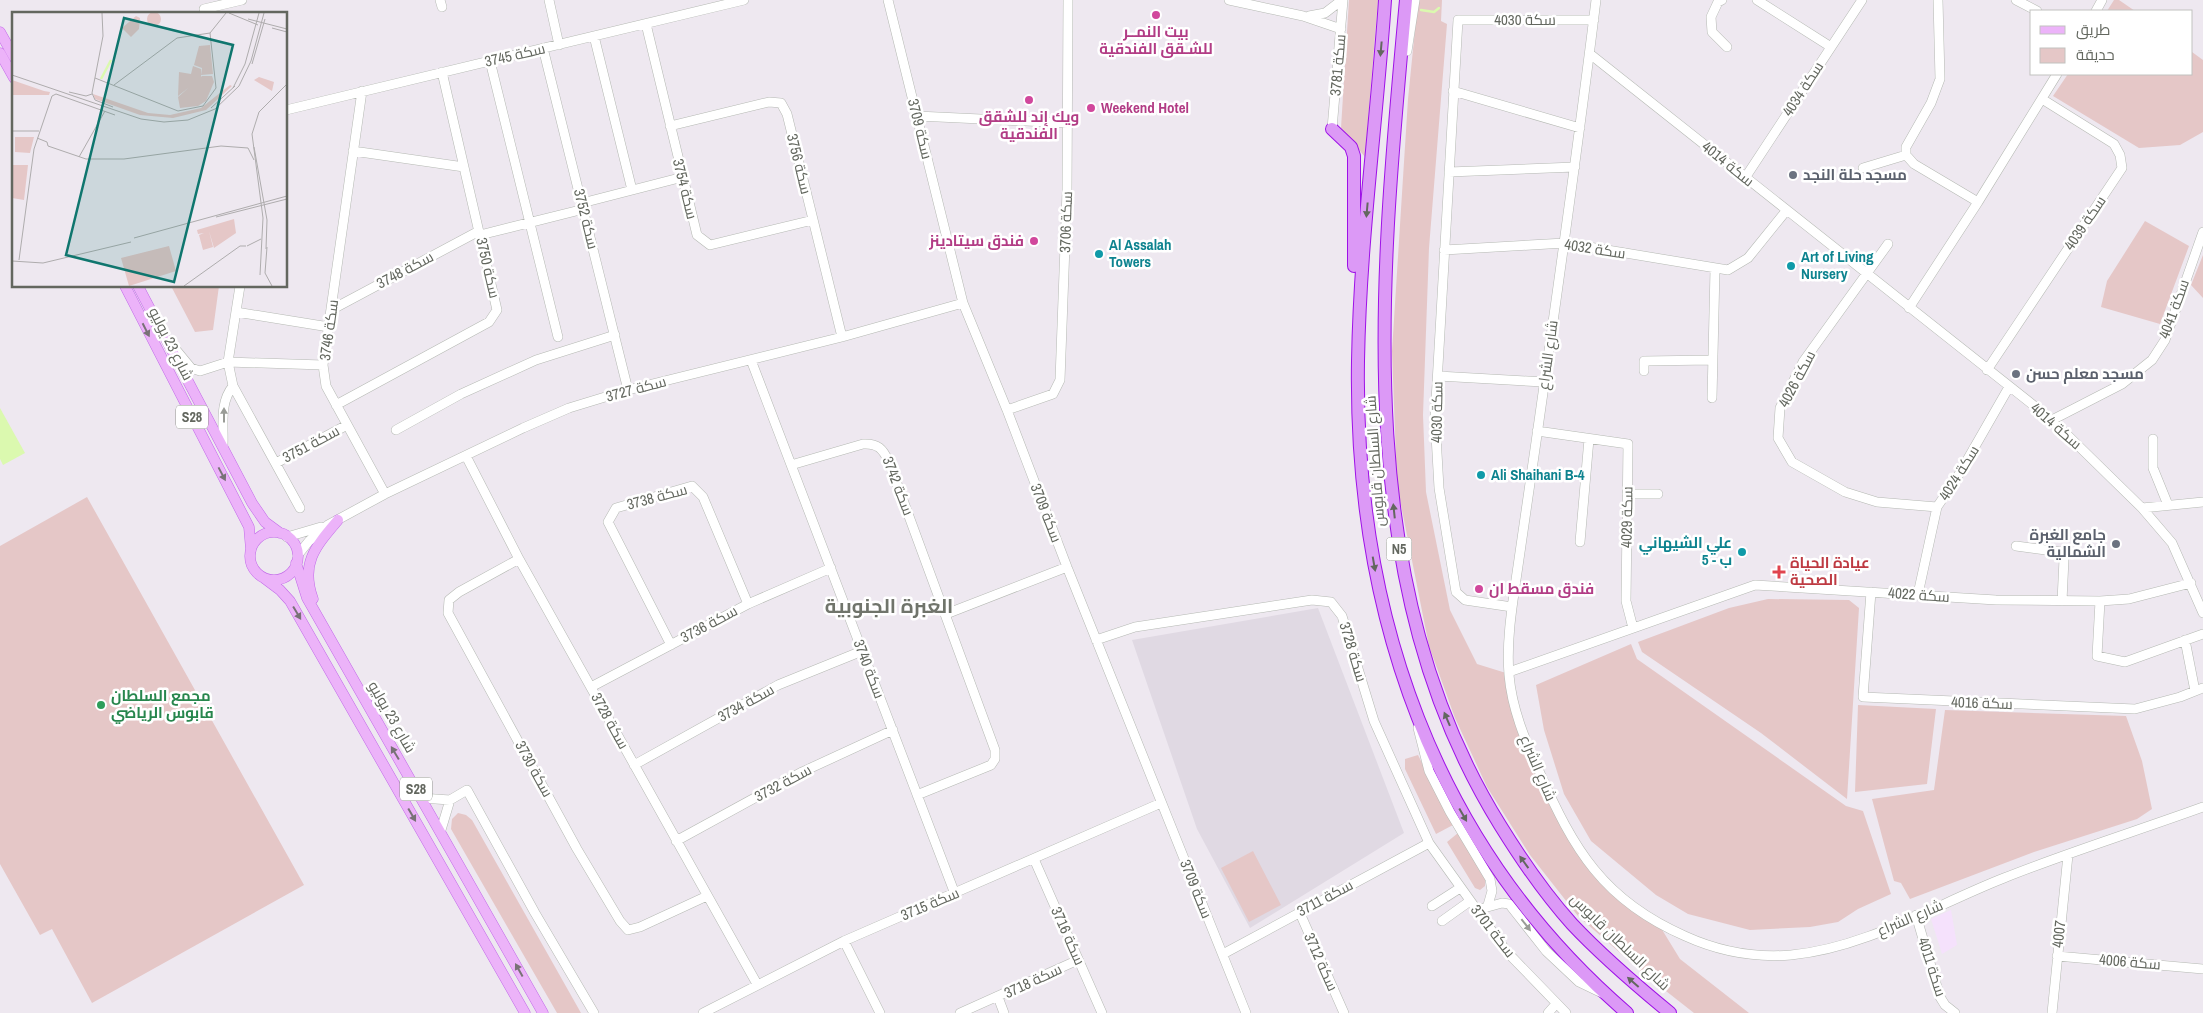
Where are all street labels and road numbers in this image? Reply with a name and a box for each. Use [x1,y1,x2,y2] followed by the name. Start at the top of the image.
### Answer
[1494,9,1556,30] street label: سكة 4030
[1324,33,1351,97] street label: سكة 3781
[482,37,547,72] street label: سكة 3745
[1777,57,1828,120] street label: سكة 4034
[903,96,938,161] street label: سكة 3709
[782,131,817,196] street label: سكة 3756
[1698,136,1759,191] street label: سكة 4014
[668,156,703,221] street label: سكة 3754
[569,186,604,251] street label: سكة 3752
[1054,191,1077,253] street label: سكة 3706
[2059,191,2111,254] street label: سكة 4039
[1563,233,1627,264] street label: سكة 4032
[471,235,506,300] street label: سكة 3750
[373,246,437,293] street label: سكة 3748
[2153,276,2194,341] street label: سكة 4041
[314,298,343,362] street label: سكة 3746
[143,304,199,384] street label: شارع 23 يوليو
[1532,319,1564,391] street label: شارع الشراع
[1773,347,1820,411] street label: سكة 4026
[603,370,668,407] street label: سكة 3727
[1425,381,1448,443] street label: سكة 4030
[1359,395,1391,527] street label: شارع السلطان قابوس
[2026,397,2087,454] street label: سكة 4014
[176,406,208,428] road number: S28
[279,420,343,467] street label: سكة 3751
[1933,441,1984,504] street label: سكة 4024
[878,453,919,518] street label: سكة 3742
[624,478,689,515] street label: سكة 3738
[1026,480,1067,545] street label: سكة 3709
[1615,486,1638,548] street label: سكة 4029
[1386,538,1412,560] road number: N5
[1888,582,1951,607] street label: سكة 4022
[677,600,741,647] street label: سكة 3736
[1334,619,1373,684] street label: سكة 3728
[849,636,890,701] street label: سكة 3740
[363,677,421,757] street label: شارع 23 يوليو
[714,678,778,727] street label: سكة 3734
[586,689,635,753] street label: سكة 3728
[1951,691,2013,714] street label: سكة 4016
[1514,731,1562,805] street label: شارع الشراع
[510,737,559,801] street label: سكة 3730
[751,759,815,806] street label: سكة 3732
[400,778,432,801] road number: S28
[1175,856,1218,921] street label: سكة 3709
[1293,874,1357,921] street label: سكة 3711
[897,882,962,925] street label: سكة 3715
[1565,888,1675,996] street label: شارع السلطان قابوس
[1873,894,1947,942] street label: شارع الشراع
[1466,900,1521,961] street label: سكة 3701
[1046,903,1091,968] street label: سكة 3716
[2047,919,2070,949] street label: 4007
[1299,929,1344,994] street label: سكة 3712
[1913,935,1952,999] street label: سكة 4011
[2098,948,2162,975] street label: سكة 4006
[1000,958,1065,1003] street label: سكة 3718

